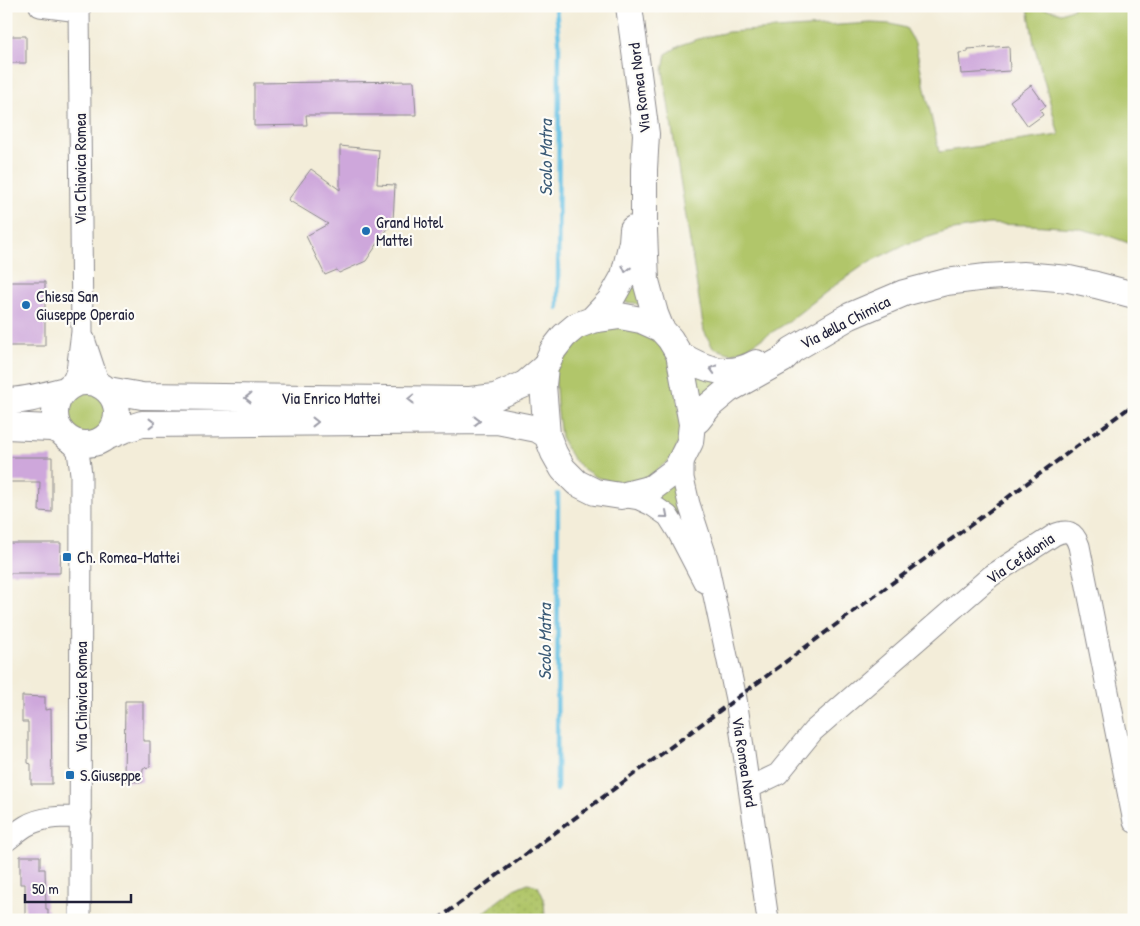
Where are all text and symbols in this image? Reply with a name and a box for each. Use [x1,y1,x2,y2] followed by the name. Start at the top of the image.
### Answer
[623,42,655,134] street label: Via Romea Nord
[69,113,91,225] street label: Via Chiavica Romea
[533,118,558,196] water label: Scolo Matra
[376,211,444,251] place label: Grand Hotel Mattei
[360,225,372,237] marker: Grand Hotel Mattei
[621,264,632,273] one-way arrow
[36,285,135,325] place label: Chiesa San Giuseppe Operaio
[796,290,894,354] street label: Via della Chimica
[20,299,32,311] marker: Chiesa San Giuseppe Operaio
[709,365,718,375] one-way arrow
[281,387,381,409] street label: Via Enrico Mattei
[244,393,252,403] one-way arrow
[407,394,414,404] one-way arrow
[474,416,482,426] one-way arrow
[312,417,319,427] one-way arrow
[149,418,157,429] one-way arrow
[659,509,668,518] one-way arrow
[982,527,1058,589] street label: Via Cefalonia
[77,546,180,568] place label: Ch. Romea-Mattei
[61,551,73,563] marker: Ch. Romea-Mattei
[532,602,557,680] water label: Scolo Matra
[70,641,92,753] street label: Via Chiavica Romea
[727,715,763,809] street label: Via Romea Nord
[80,764,142,786] place label: S.Giuseppe
[64,769,76,781] marker: S.Giuseppe
[25,871,131,903] scale bar
[32,878,59,899] text: 50 m

